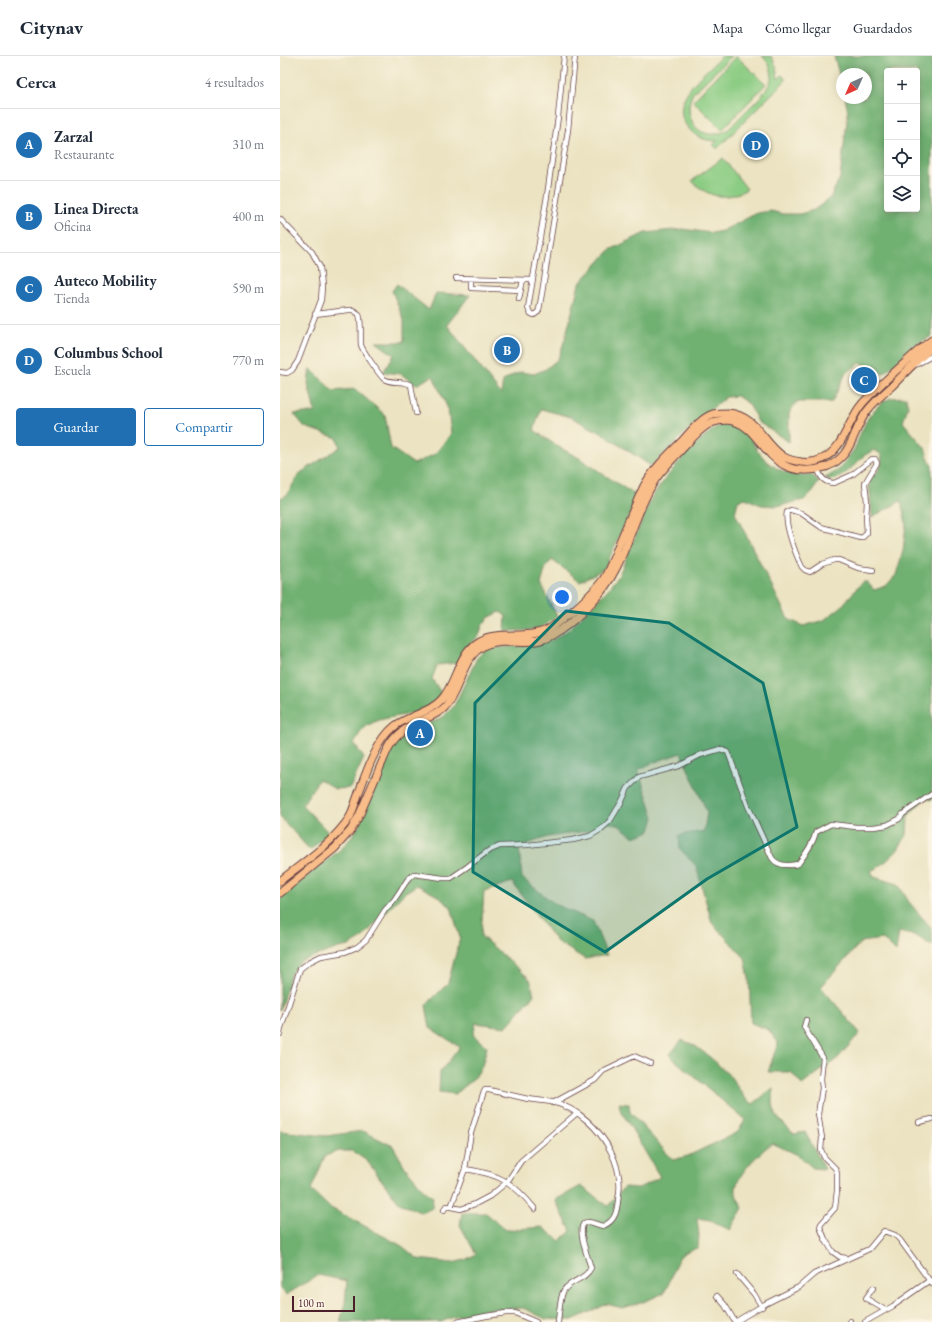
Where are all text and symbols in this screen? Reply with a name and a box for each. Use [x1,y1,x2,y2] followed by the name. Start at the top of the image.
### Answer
[20,15,83,40] text: Citynav
[712,19,743,37] text: Mapa
[765,19,831,37] text: Cómo llegar
[853,19,912,37] text: Guardados
[836,68,872,104] north arrow
[884,68,920,212] map controls
[884,68,920,104] button: +
[16,71,56,93] text: Cerca
[205,74,264,91] text: 4 resultados
[884,104,920,140] button: −
[54,127,93,146] text: Zarzal
[743,130,769,160] pin: D
[24,136,34,153] text: A
[233,136,264,153] text: 310 m
[884,140,920,176] button: locate
[54,146,114,163] text: Restaurante
[884,176,920,212] button: layers
[54,199,139,218] text: Linea Directa
[25,208,33,225] text: B
[233,208,264,225] text: 400 m
[54,218,91,235] text: Oficina
[54,271,157,290] text: Auteco Mobility
[24,280,34,297] text: C
[233,280,264,297] text: 590 m
[54,290,90,307] text: Tienda
[494,335,520,365] pin: B
[54,343,163,362] text: Columbus School
[24,352,34,369] text: D
[233,352,264,369] text: 770 m
[54,362,91,379] text: Escuela
[851,365,877,395] pin: C
[16,408,136,446] button: Guardar
[144,408,264,446] button: Compartir
[552,587,572,607] your location
[407,718,433,748] pin: A
[292,1294,355,1313] scale bar
[298,1296,325,1310] text: 100 m

